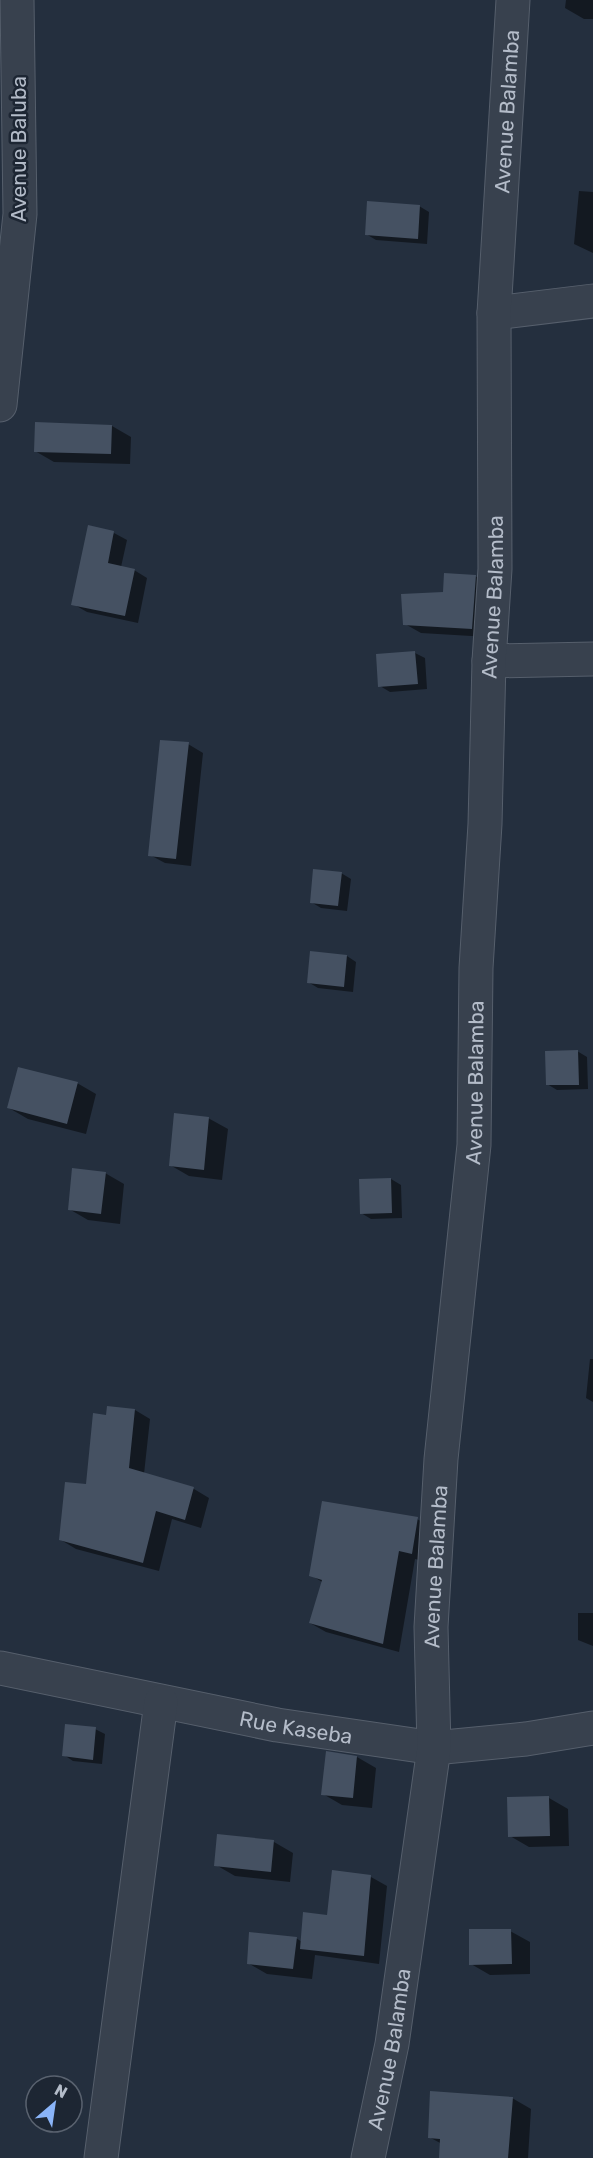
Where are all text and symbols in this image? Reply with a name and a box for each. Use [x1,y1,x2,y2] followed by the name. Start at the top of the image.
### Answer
[489,29,524,194] street label: Avenue Balamba
[6,76,31,222] street label: Avenue Baluba
[476,515,508,679] street label: Avenue Balamba
[460,1000,488,1166] street label: Avenue Balamba
[418,1484,452,1649] street label: Avenue Balamba
[237,1705,354,1748] street label: Rue Kaseba
[362,1967,415,2132] street label: Avenue Balamba
[24,2074,84,2134] north arrow
[51,2080,71,2102] text: N

